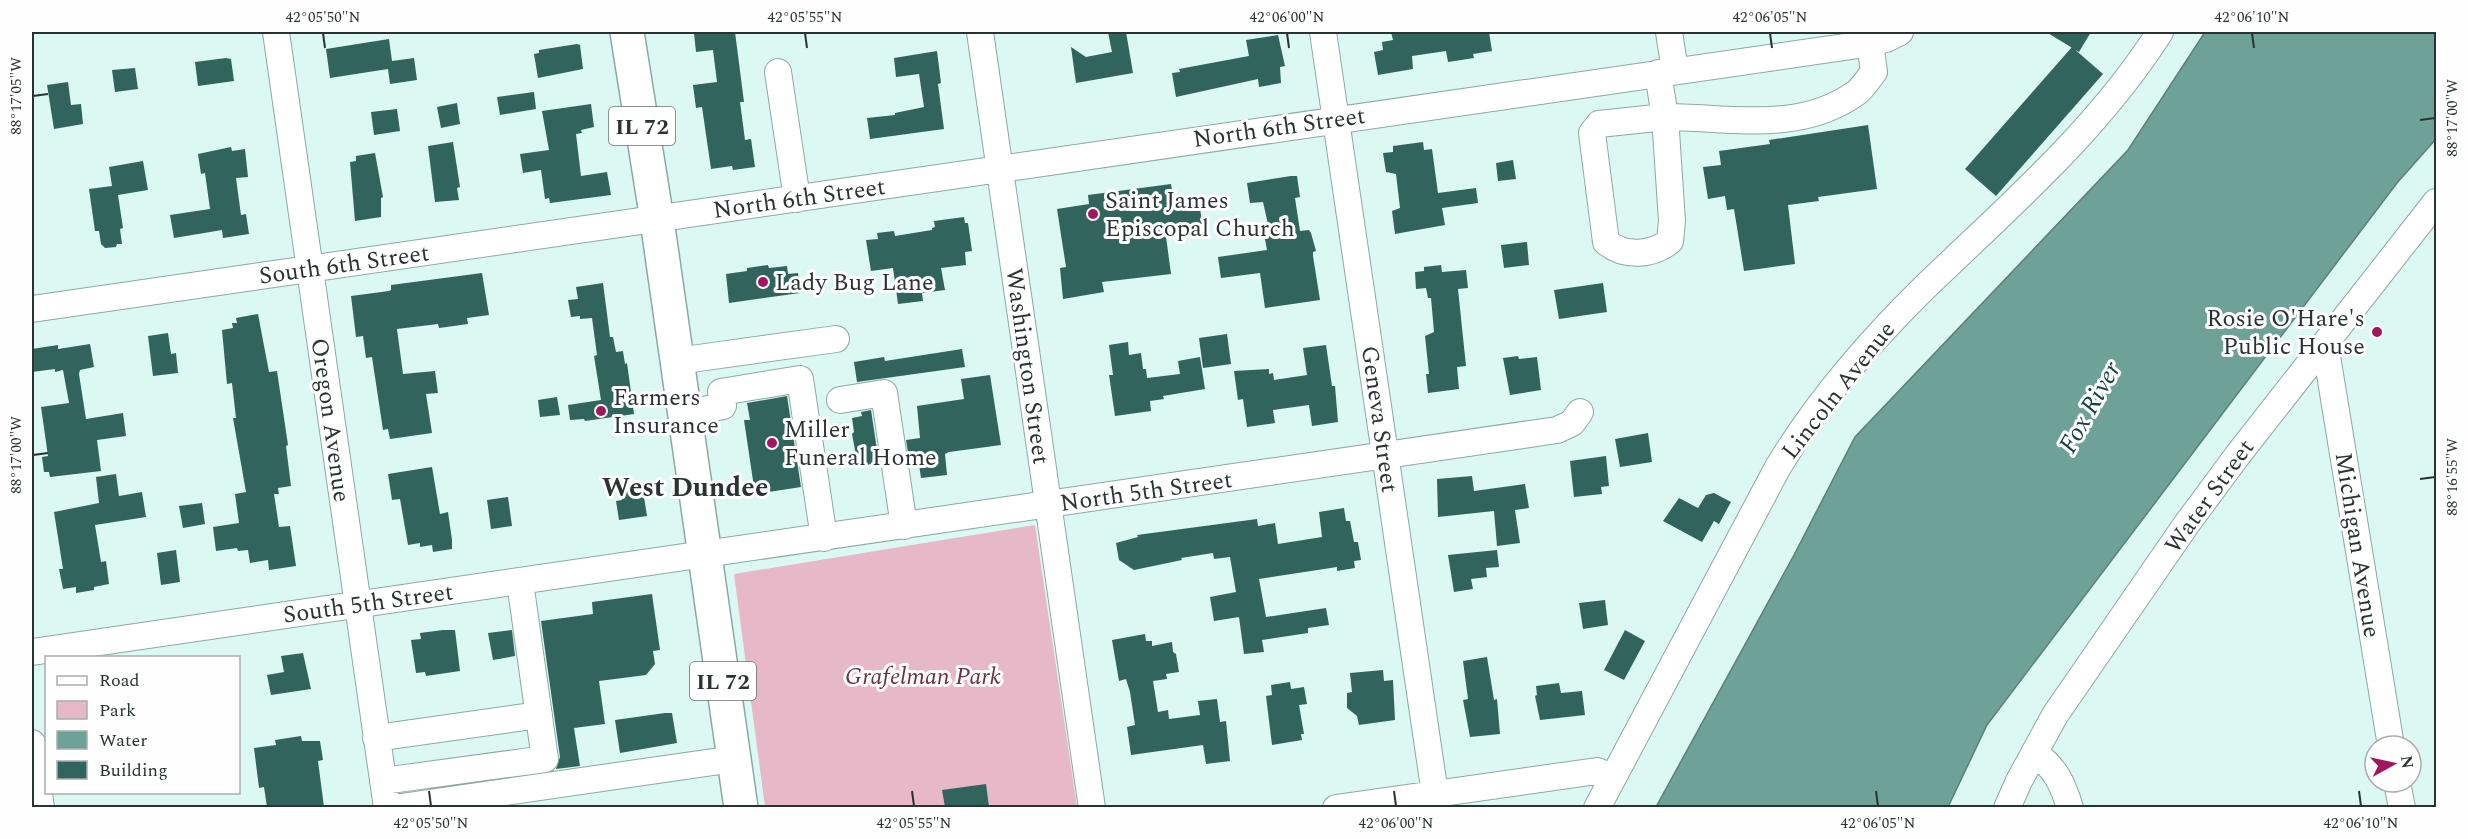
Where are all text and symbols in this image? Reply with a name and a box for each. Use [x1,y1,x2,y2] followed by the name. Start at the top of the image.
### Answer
[286,6,361,29] text: 42°05'50"N
[768,6,843,29] text: 42°05'55"N
[1250,6,1325,29] text: 42°06'00"N
[1733,6,1808,29] text: 42°06'05"N
[2215,6,2290,29] text: 42°06'10"N
[5,57,28,135] text: 88°17'05"W
[2441,79,2464,157] text: 88°17'00"W
[1191,98,1368,158] street label: North 6th Street
[609,107,675,145] road number: IL 72
[711,169,888,229] street label: North 6th Street
[1105,183,1295,247] place label: Saint James Episcopal Church
[1086,207,1100,221] marker: Saint James Episcopal Church
[257,235,432,295] street label: South 6th Street
[775,265,934,301] place label: Lady Bug Lane
[995,266,1059,467] street label: Washington Street
[756,275,770,289] marker: Lady Bug Lane
[2207,301,2365,365] place label: Rosie O'Hare's Public House
[1773,314,1904,468] street label: Lincoln Avenue
[2370,325,2384,339] marker: Rosie O'Hare's Public House
[301,336,359,505] street label: Oregon Avenue
[1351,343,1407,495] street label: Geneva Street
[2048,353,2132,461] water label: Fox River
[613,380,719,444] place label: Farmers Insurance
[594,404,608,418] marker: Farmers Insurance
[784,412,937,476] place label: Miller Funeral Home
[5,416,28,494] text: 88°17'00"W
[2156,432,2264,561] street label: Water Street
[765,436,779,450] marker: Miller Funeral Home
[2441,438,2464,516] text: 88°16'55"W
[2325,450,2389,640] street label: Michigan Avenue
[1058,462,1235,522] street label: North 5th Street
[602,467,768,509] district label: West Dundee
[281,574,456,634] street label: South 5th Street
[45,656,240,794] legend
[845,659,1001,695] park label: Grafelman Park
[690,662,756,700] road number: IL 72
[99,667,140,694] text: Road
[99,697,136,724] text: Park
[99,727,147,754] text: Water
[2363,734,2423,794] north arrow
[2394,754,2420,770] text: N
[99,757,168,784] text: Building
[394,812,469,835] text: 42°05'50"N
[877,812,952,835] text: 42°05'55"N
[1359,812,1434,835] text: 42°06'00"N
[1841,812,1916,835] text: 42°06'05"N
[2324,812,2399,835] text: 42°06'10"N

